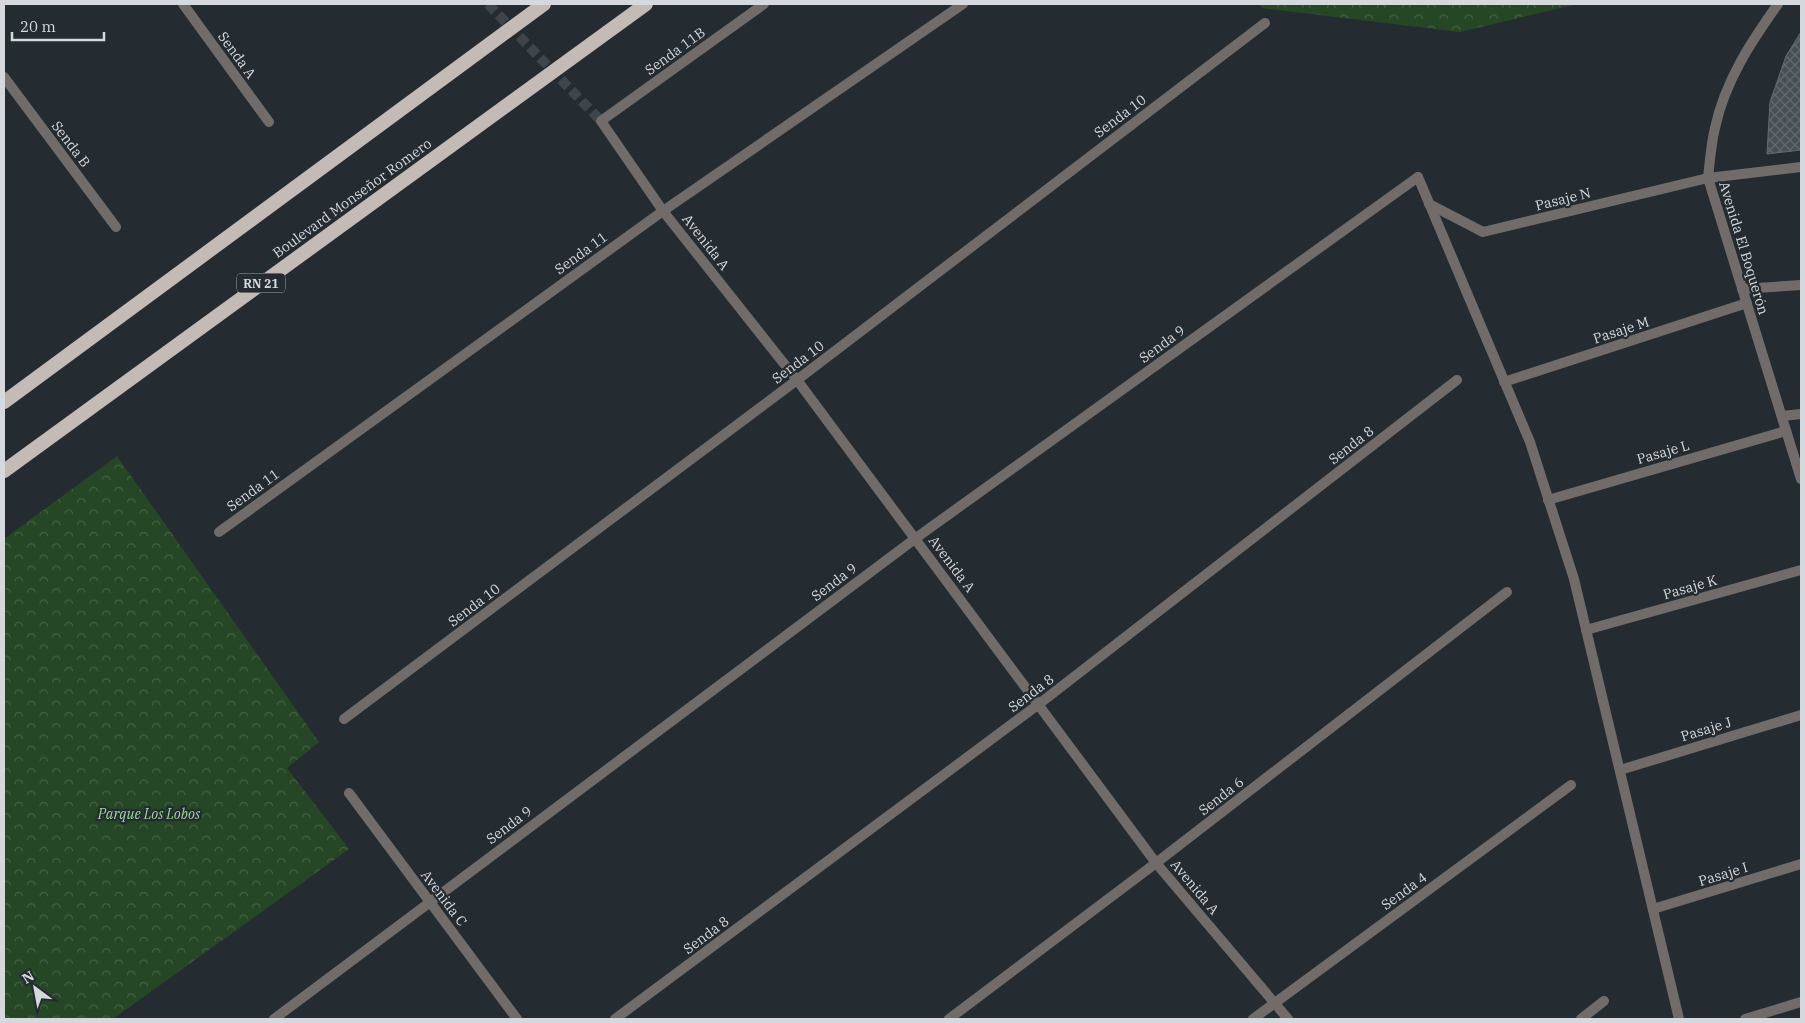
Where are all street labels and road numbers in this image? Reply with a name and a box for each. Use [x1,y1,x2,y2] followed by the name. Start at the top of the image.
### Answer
[641,23,709,79] street label: Senda 11B
[214,28,260,82] street label: Senda A
[1090,90,1150,142] street label: Senda 10
[48,117,94,171] street label: Senda B
[269,134,435,262] street label: Boulevard Monseñor Romero
[1715,179,1773,317] street label: Avenida El Boquerón
[1533,183,1593,215] street label: Pasaje N
[678,210,734,274] street label: Avenida A
[551,228,611,278] street label: Senda 11
[237,274,285,292] road number: RN 21
[1591,312,1651,348] street label: Pasaje M
[1135,321,1189,367] street label: Senda 9
[768,336,828,388] street label: Senda 10
[1325,422,1377,468] street label: Senda 8
[1635,436,1691,468] street label: Pasaje L
[223,465,283,515] street label: Senda 11
[925,532,979,596] street label: Avenida A
[808,559,860,605] street label: Senda 9
[1661,571,1719,603] street label: Pasaje K
[444,579,504,631] street label: Senda 10
[1005,670,1057,716] street label: Senda 8
[1678,713,1734,745] street label: Pasaje J
[1195,773,1247,819] street label: Senda 6
[483,802,535,848] street label: Senda 9
[1167,856,1224,919] street label: Avenida A
[1696,858,1750,890] street label: Pasaje I
[417,866,471,930] street label: Avenida C
[1377,868,1431,914] street label: Senda 4
[680,912,732,958] street label: Senda 8

